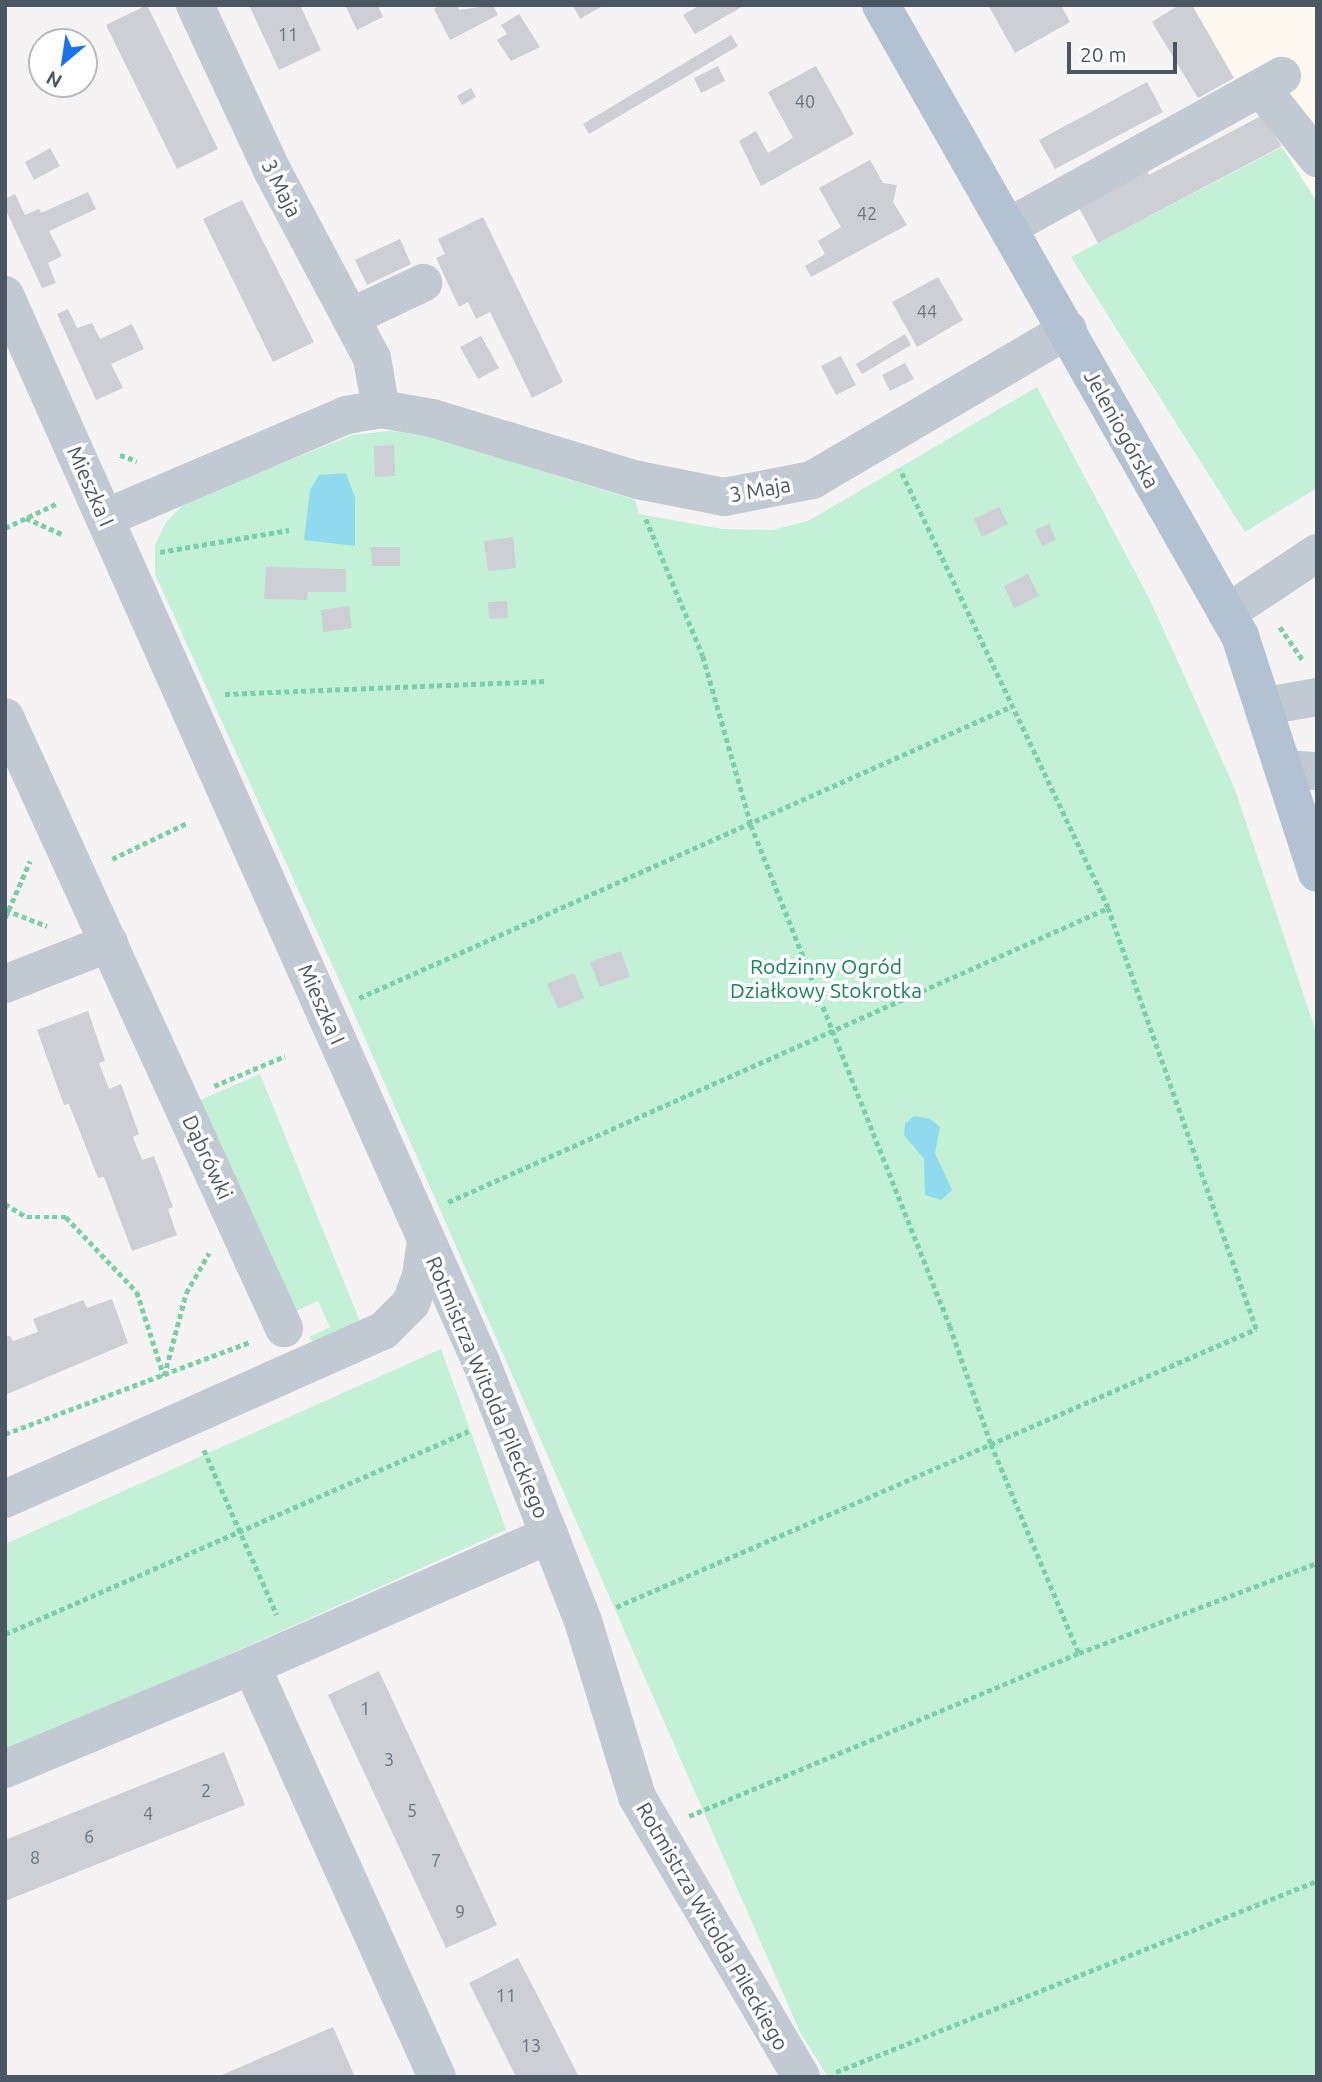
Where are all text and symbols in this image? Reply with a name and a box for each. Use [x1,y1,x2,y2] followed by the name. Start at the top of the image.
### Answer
[278,23,298,45] house number: 11
[28,28,98,98] north arrow
[1070,28,1180,72] scale bar
[1080,42,1127,66] text: 20 m
[42,67,65,93] text: N
[795,90,815,112] house number: 40
[257,155,307,221] street label: 3 Maja
[857,202,877,224] house number: 42
[917,300,937,322] house number: 44
[1079,366,1165,492] street label: Jeleniogórska
[62,442,120,530] street label: Mieszka I
[727,471,793,507] street label: 3 Maja
[730,953,922,1003] park label: Rodzinny Ogród Działkowy Stokrotka
[293,960,351,1048] street label: Mieszka I
[178,1111,238,1203] street label: Dąbrówki
[421,1252,555,1522] street label: Rotmistrza Witolda Pileckiego
[360,1697,370,1719] house number: 1
[384,1748,394,1770] house number: 3
[201,1779,211,1801] house number: 2
[631,1797,795,2055] street label: Rotmistrza Witolda Pileckiego
[407,1799,417,1821] house number: 5
[143,1802,153,1824] house number: 4
[84,1825,94,1847] house number: 6
[30,1846,40,1868] house number: 8
[431,1849,441,1871] house number: 7
[455,1900,465,1922] house number: 9
[496,1984,516,2006] house number: 11
[521,2034,541,2056] house number: 13

